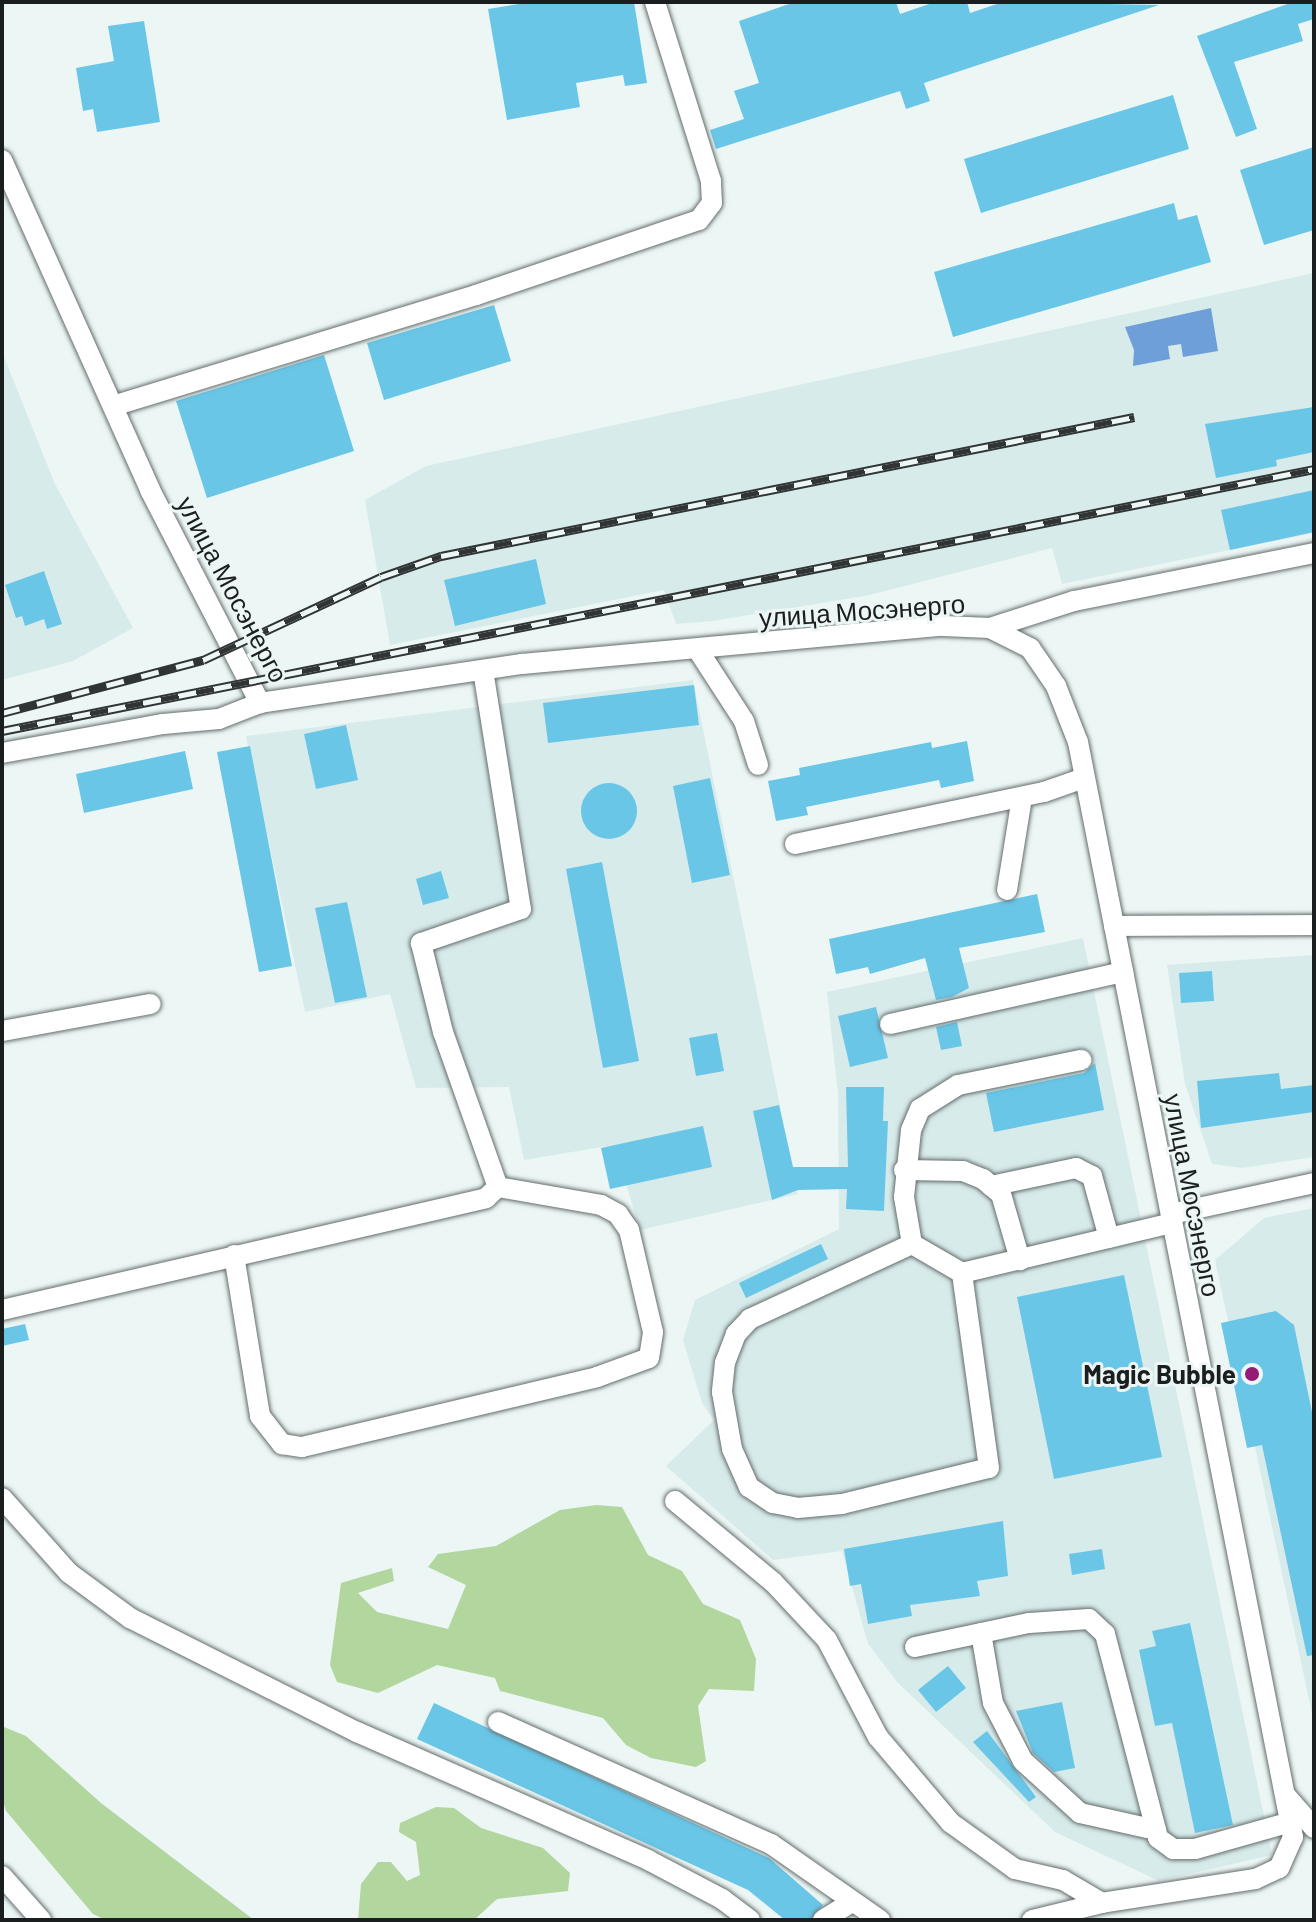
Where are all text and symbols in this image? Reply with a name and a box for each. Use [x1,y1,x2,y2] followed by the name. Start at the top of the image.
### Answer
[171,491,295,687] street label: улица Мосэнерго
[758,587,966,633] street label: улица Мосэнерго
[1158,1091,1228,1299] street label: улица Мосэнерго
[1083,1358,1236,1390] place label: Magic Bubble
[1243,1365,1261,1383] marker: Magic Bubble

